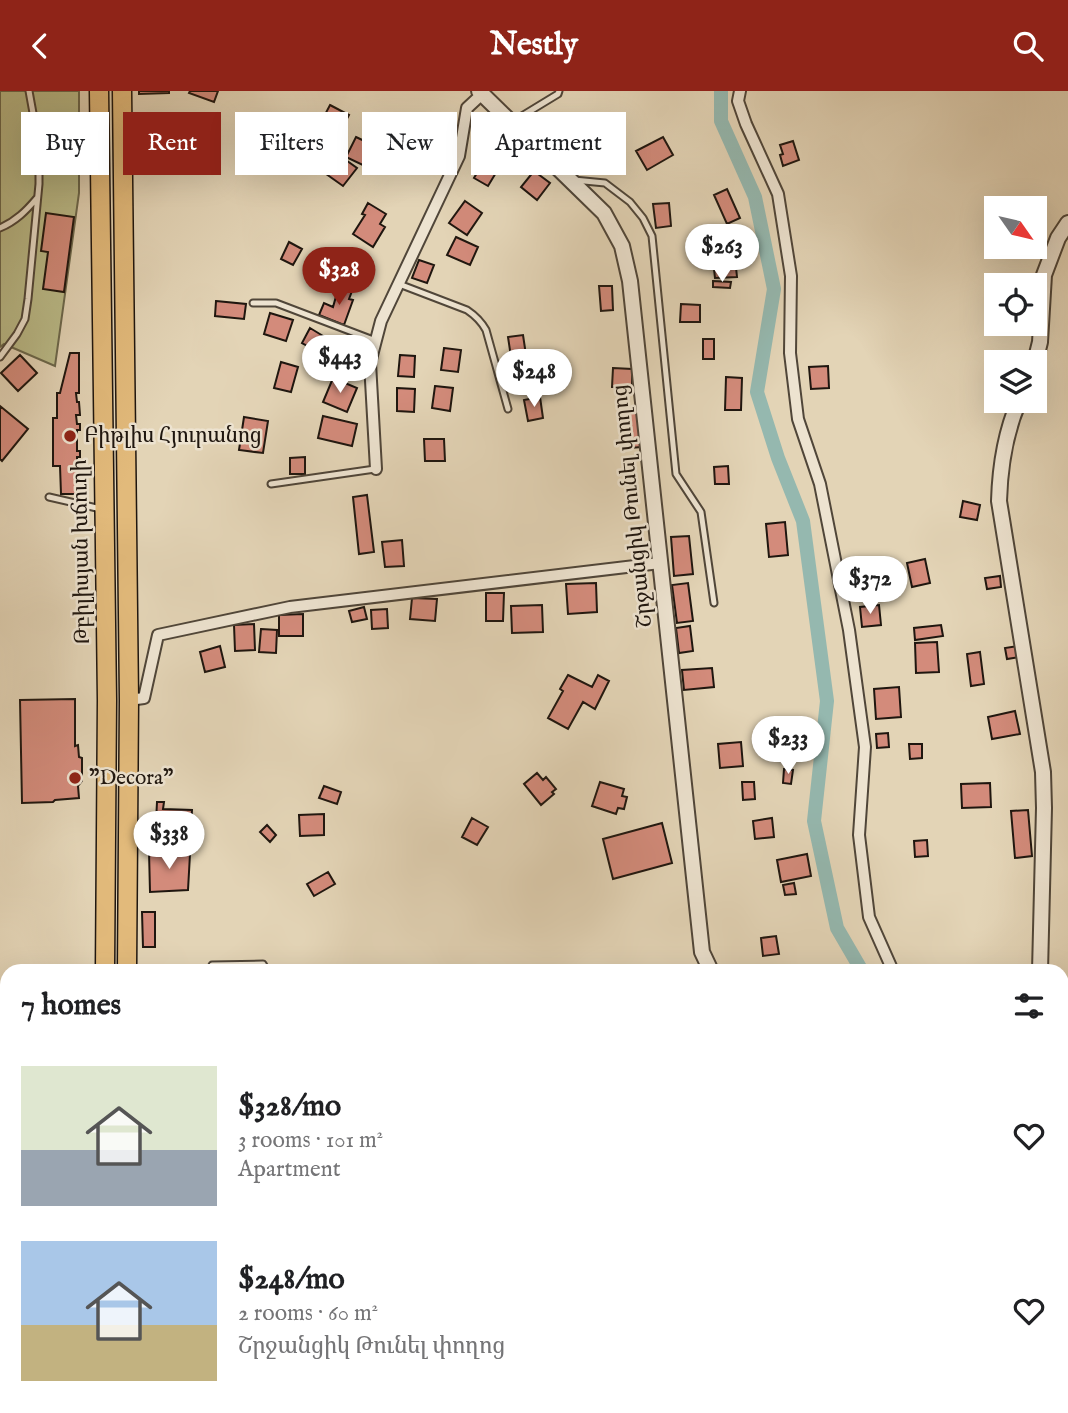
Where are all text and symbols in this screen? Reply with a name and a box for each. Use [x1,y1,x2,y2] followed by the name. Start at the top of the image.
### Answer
[490,25,578,66] text: Nestly
[21,27,59,65] icon: back
[1009,27,1047,65] icon: search
[21,112,109,175] chip: Buy
[123,112,221,175] chip: Rent
[235,112,348,175] chip: Filters
[362,112,457,175] chip: New
[471,112,626,175] chip: Apartment
[984,196,1046,259] north arrow
[984,196,1047,413] map controls
[681,225,763,284] pin: $263
[701,232,743,261] text: $263
[298,247,380,307] pin: $328
[318,255,360,284] text: $328
[984,273,1047,336] button: locate
[299,335,381,395] pin: $443
[318,343,362,372] text: $443
[493,349,575,409] pin: $248
[984,350,1047,413] button: layers
[512,357,556,386] text: $248
[607,383,659,629] street label: Շրջանցիկ Թունել փողոց
[84,423,262,450] place label: Բիթլիս Հյուրանոց
[62,428,78,444] marker: Բիթլիս Հյուրանոց
[67,459,97,645] street label: Թբիլիսյան խճուղի
[829,557,911,616] pin: $372
[849,564,891,593] text: $372
[747,717,829,776] pin: $233
[768,724,808,753] text: $233
[89,765,173,792] place label: "Decora"
[67,770,83,786] marker: "Decora"
[128,811,210,871] pin: $338
[150,819,188,848] text: $338
[21,987,121,1025] text: 7 homes
[1010,987,1048,1025] icon: filters
[238,1088,341,1126] text: $328/mo
[77,1094,161,1178] icon: home
[1010,1117,1048,1155] icon: heart
[238,1126,383,1155] text: 3 rooms · 101 m²
[238,1155,341,1184] text: Apartment
[238,1261,345,1299] text: $248/mo
[77,1269,161,1353] icon: home
[1010,1292,1048,1330] icon: heart
[238,1299,378,1328] text: 2 rooms · 60 m²
[238,1332,505,1361] text: Շրջանցիկ Թունել փողոց

